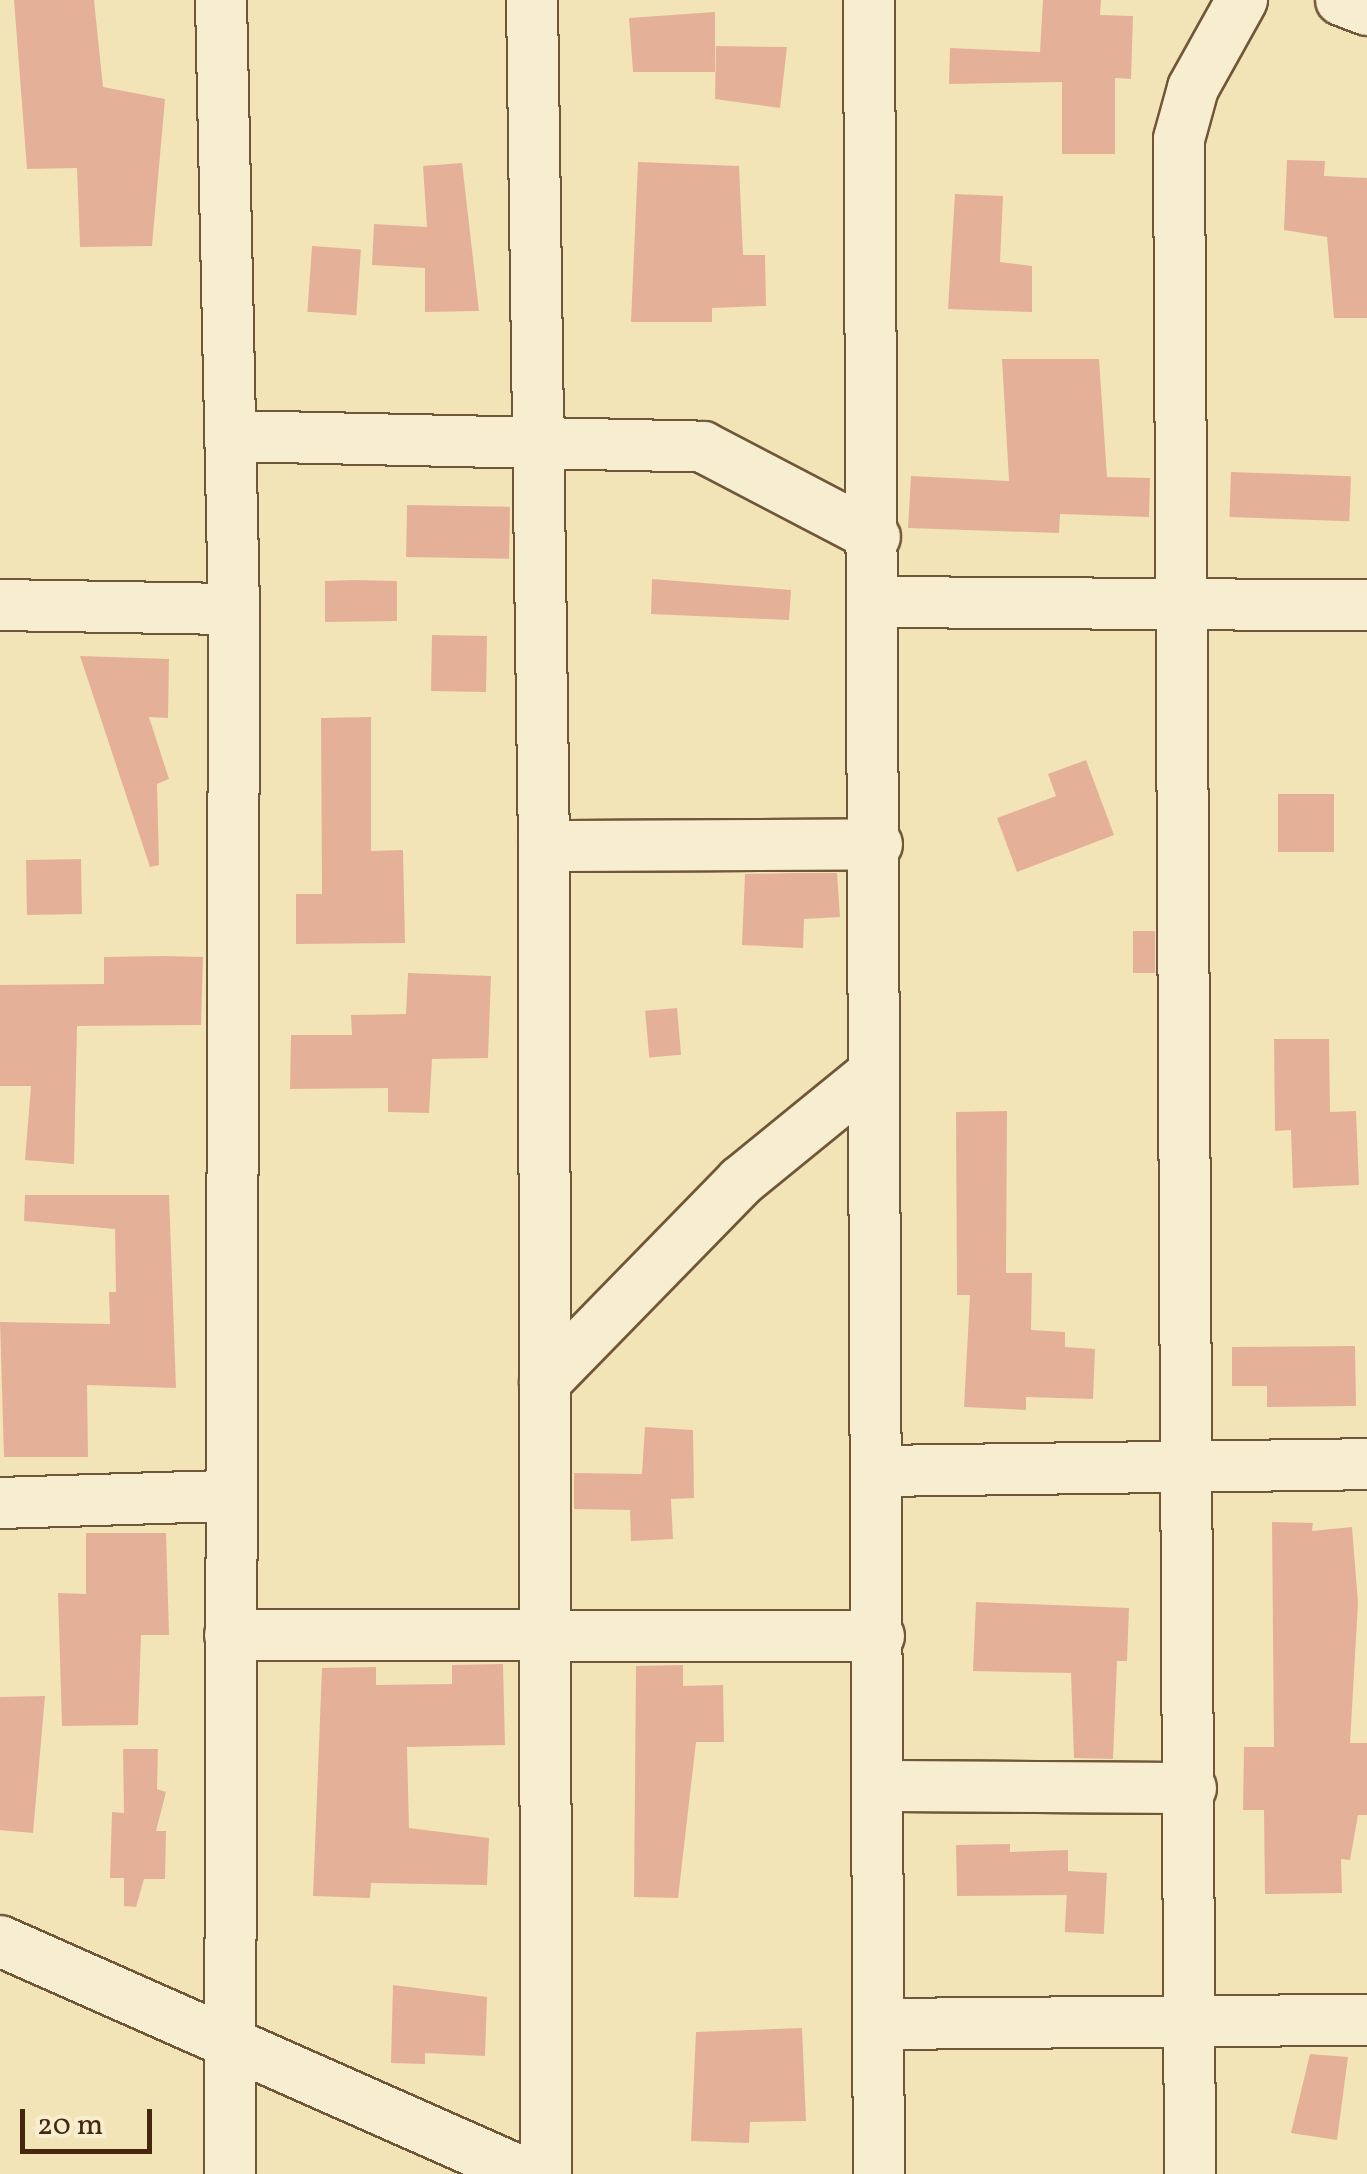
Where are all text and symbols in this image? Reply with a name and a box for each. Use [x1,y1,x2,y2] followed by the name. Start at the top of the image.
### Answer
[25,2089,158,2151] scale bar
[37,2105,103,2147] text: 20 m

